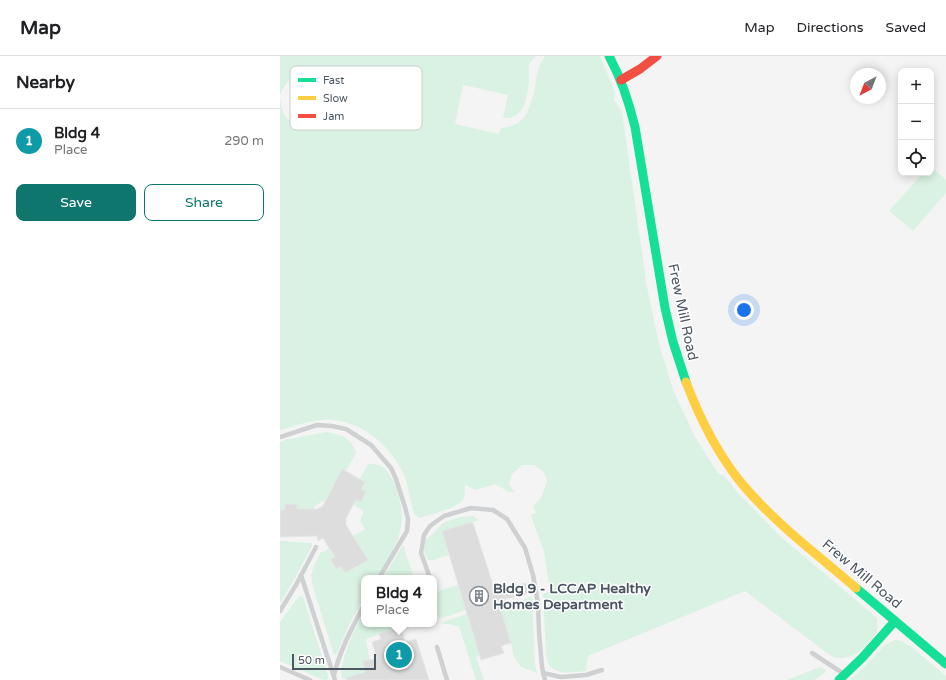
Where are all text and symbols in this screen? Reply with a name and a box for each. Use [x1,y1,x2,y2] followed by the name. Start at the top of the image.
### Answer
[20,17,61,39] text: Map
[744,19,775,36] text: Map
[797,19,864,36] text: Directions
[886,19,926,36] text: Saved
[290,66,422,130] legend
[850,68,886,104] north arrow
[898,68,934,176] map controls
[898,68,934,104] button: +
[16,72,75,93] text: Nearby
[323,74,344,87] text: Fast
[323,92,348,105] text: Slow
[898,104,934,140] button: −
[323,110,344,123] text: Jam
[54,124,100,142] text: Bldg 4
[25,133,33,149] text: 1
[224,133,264,149] text: 290 m
[898,140,934,176] button: locate
[54,142,87,158] text: Place
[16,184,136,221] button: Save
[144,184,264,221] button: Share
[664,262,702,362] street label: Frew Mill Road
[734,300,754,320] your location
[819,536,905,612] street label: Frew Mill Road
[361,575,437,627] popup
[493,580,651,613] place label: Bldg 9 - LCCAP Healthy Homes Department
[376,584,422,602] text: Bldg 4
[468,585,490,607] building icon: Bldg 9 - LCCAP Healthy Homes Department
[376,602,409,618] text: Place
[386,640,412,670] pin: 1
[292,652,376,671] scale bar
[298,654,325,667] text: 50 m

